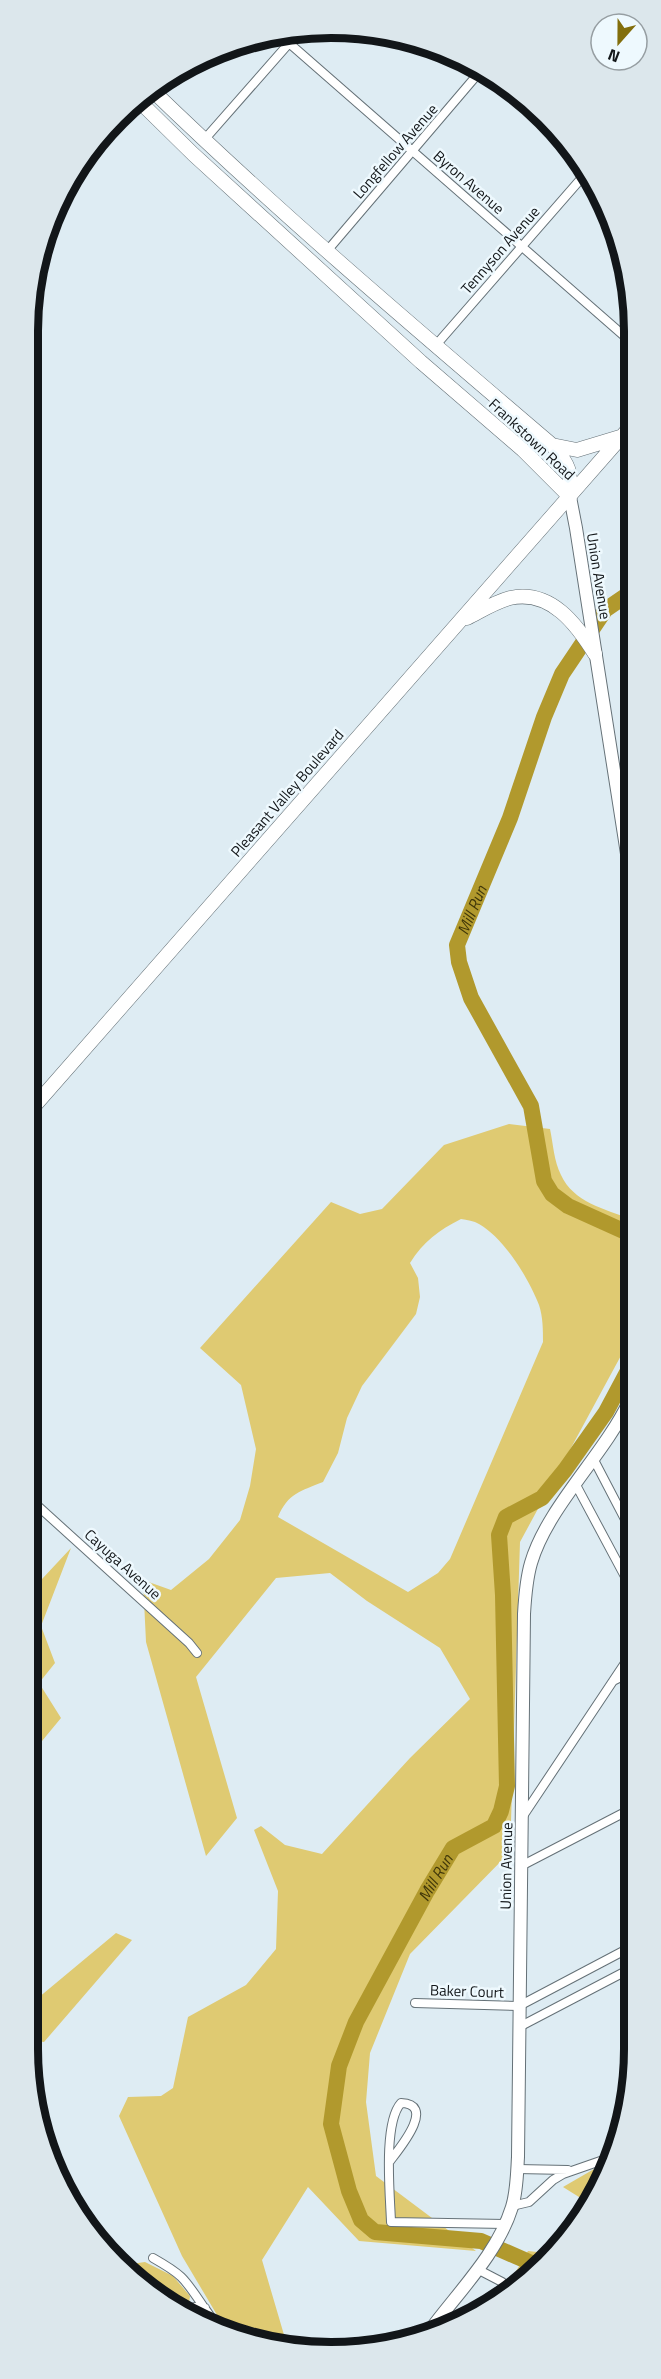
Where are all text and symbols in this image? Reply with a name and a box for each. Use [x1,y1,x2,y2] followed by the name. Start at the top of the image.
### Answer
[589,12,649,72] north arrow
[604,43,623,69] text: N
[347,98,443,204] street label: Longfellow Avenue
[428,145,510,219] street label: Byron Avenue
[455,201,545,299] street label: Tennyson Avenue
[484,393,580,485] street label: Frankstown Road
[581,531,617,621] street label: Union Avenue
[225,724,349,862] street label: Pleasant Valley Boulevard
[451,881,493,938] water label: Mill Run
[80,1523,166,1605] street label: Cayuga Avenue
[494,1822,518,1910] street label: Union Avenue
[412,1849,459,1905] water label: Mill Run
[430,1978,505,2004] street label: Baker Court

